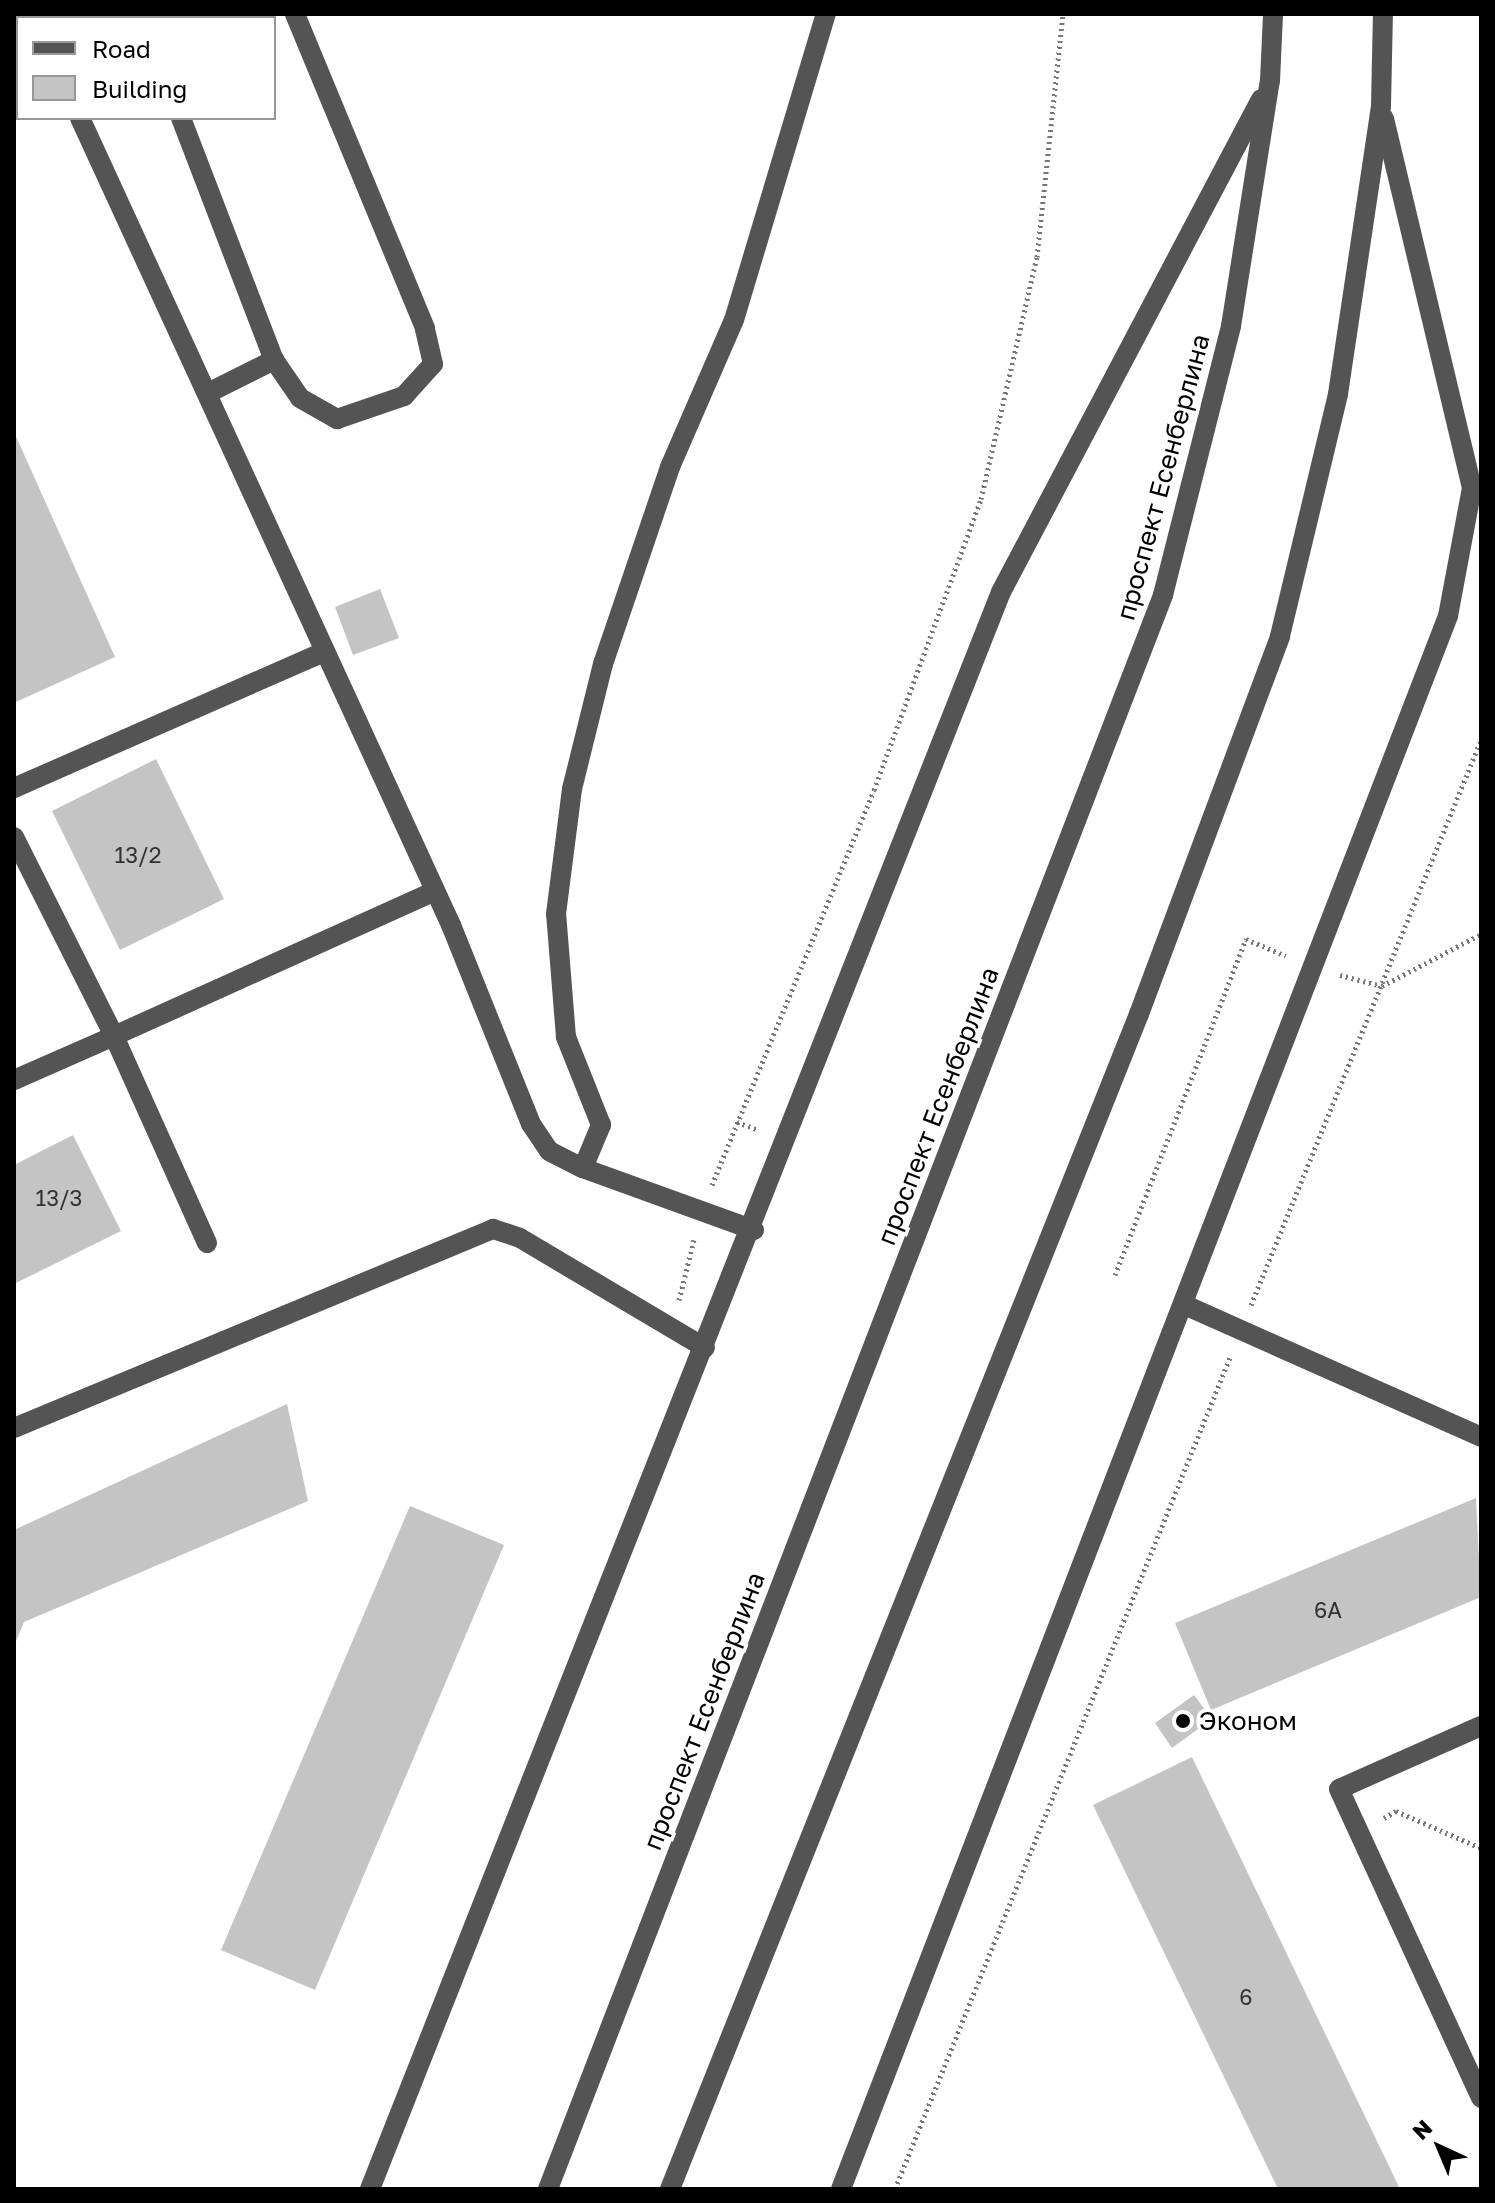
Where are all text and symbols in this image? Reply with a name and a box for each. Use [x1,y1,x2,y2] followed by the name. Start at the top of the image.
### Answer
[16,16,276,120] legend
[92,34,151,63] text: Road
[92,74,187,103] text: Building
[1110,331,1216,623] street label: проспект Есенберлина
[115,842,161,868] house number: 13/2
[871,963,1005,1249] street label: проспект Есенберлина
[36,1185,82,1211] house number: 13/3
[637,1568,771,1854] street label: проспект Есенберлина
[1314,1597,1342,1623] house number: 6А
[1199,1705,1297,1737] place label: Эконом
[1174,1712,1192,1730] marker: Эконом
[1239,1984,1253,2010] house number: 6
[1399,2107,1479,2187] north arrow
[1407,2114,1437,2145] text: N

